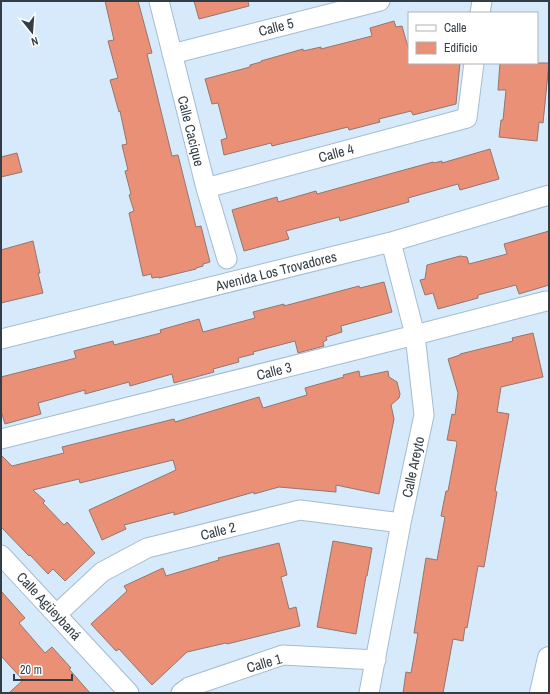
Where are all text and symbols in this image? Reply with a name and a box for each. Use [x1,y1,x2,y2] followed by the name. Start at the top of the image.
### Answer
[12,12,52,52] north arrow
[408,12,538,64] legend
[256,14,296,40] street label: Calle 5
[444,20,466,36] text: Calle
[30,34,40,49] text: N
[444,40,477,56] text: Edificio
[174,94,208,168] street label: Calle Cacique
[316,140,356,166] street label: Calle 4
[213,247,339,295] street label: Avenida Los Trovadores
[254,358,294,384] street label: Calle 3
[398,435,428,499] street label: Calle Areyto
[198,518,238,544] street label: Calle 2
[13,568,86,644] street label: Calle Agüeybaná
[244,649,284,677] street label: Calle 1
[14,656,72,682] scale bar
[20,662,42,678] text: 20 m

